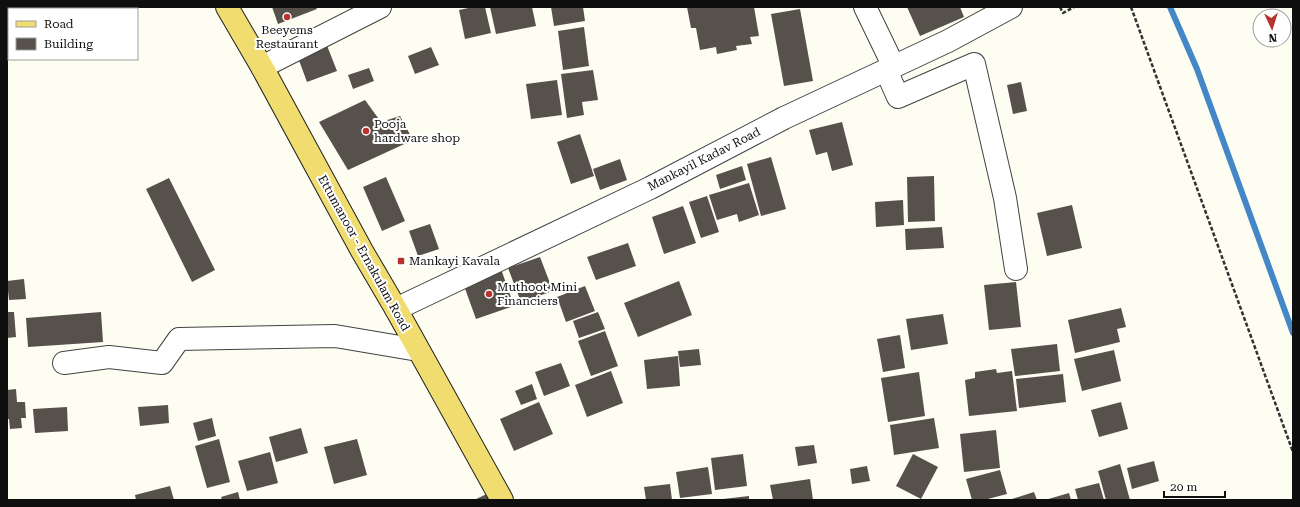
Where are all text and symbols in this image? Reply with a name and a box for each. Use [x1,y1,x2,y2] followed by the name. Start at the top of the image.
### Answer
[8,8,138,60] legend
[1252,8,1292,48] north arrow
[282,12,292,22] marker: Beeyems Restaurant
[44,17,74,31] text: Road
[256,23,319,51] place label: Beeyems Restaurant
[1267,31,1277,44] text: N
[44,37,93,51] text: Building
[374,117,460,145] place label: Pooja hardware shop
[645,124,763,194] street label: Mankayil Kadav Road
[361,126,371,136] marker: Pooja hardware shop
[315,173,413,334] street label: Ettumanoor - Ernakulam Road
[409,254,500,268] place label: Mankayi Kavala
[396,256,406,266] marker: Mankayi Kavala
[497,280,577,308] place label: Muthoot Mini Financiers
[484,289,494,299] marker: Muthoot Mini Financiers
[1164,473,1225,499] scale bar
[1170,480,1197,494] text: 20 m

